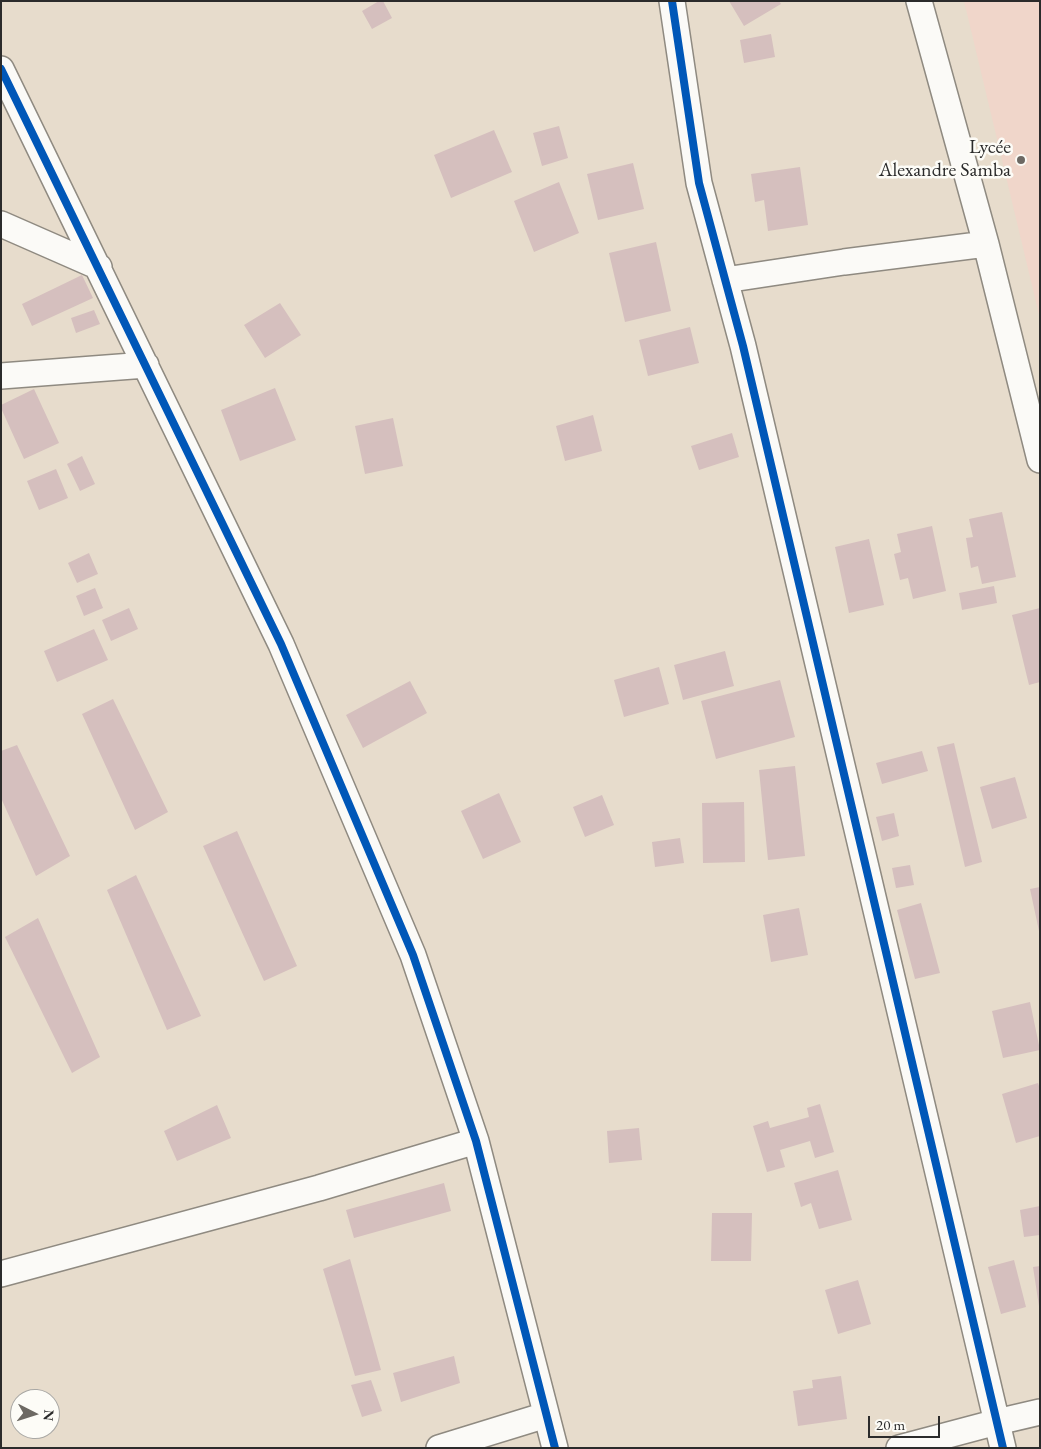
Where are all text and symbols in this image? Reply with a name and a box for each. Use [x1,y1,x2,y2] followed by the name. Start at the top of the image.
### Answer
[879,136,1011,183] place label: Lycée Alexandre Samba
[1015,154,1027,166] marker: Lycée Alexandre Samba
[10,1389,60,1439] north arrow
[871,1406,944,1438] scale bar
[39,1409,58,1422] text: N
[876,1415,905,1434] text: 20 m

